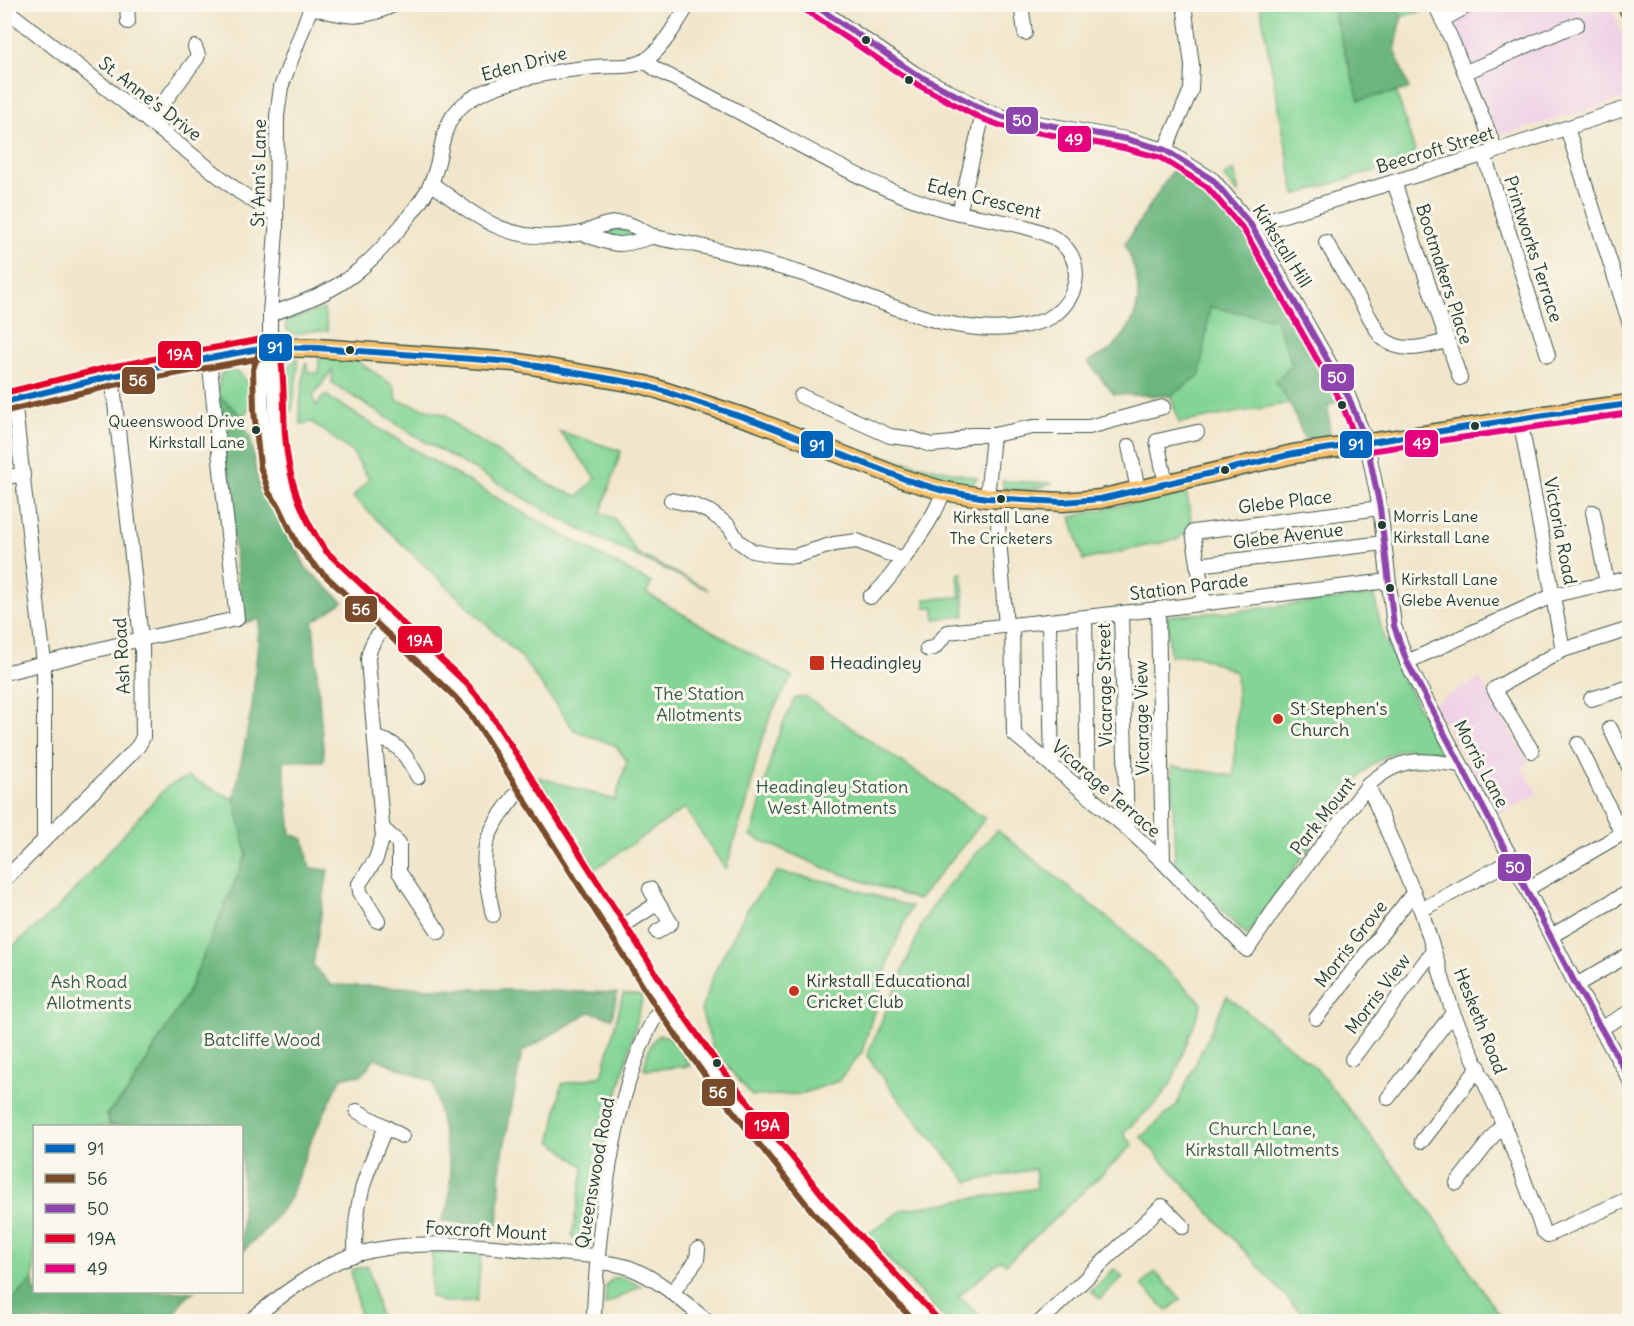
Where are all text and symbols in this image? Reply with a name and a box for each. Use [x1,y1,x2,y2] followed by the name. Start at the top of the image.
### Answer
[860,34,872,46] unlabelled marker
[478,41,569,86] street label: Eden Drive
[94,51,206,146] street label: St. Anne's Drive
[903,74,915,86] unlabelled marker
[1005,106,1039,135] line badge: 50
[1012,110,1032,130] text: 50
[246,119,271,227] street label: St Ann's Lane
[1373,121,1496,178] street label: Beecroft Street
[1057,125,1092,153] line badge: 49
[1065,129,1083,149] text: 49
[925,173,1043,224] street label: Eden Crescent
[1499,173,1568,325] street label: Printworks Terrace
[1248,200,1317,292] street label: Kirkstall Hill
[1411,201,1478,347] street label: Bootmakers Place
[258,333,293,362] line badge: 91
[267,337,283,357] text: 91
[157,340,202,369] line badge: 19A
[167,344,193,364] text: 19A
[344,344,356,356] unlabelled marker
[1320,363,1355,392] line badge: 50
[121,366,156,395] line badge: 56
[1327,367,1347,387] text: 50
[129,370,147,390] text: 56
[1336,399,1348,411] unlabelled marker
[108,411,245,452] place label: Queenswood Drive Kirkstall Lane
[1469,420,1481,432] unlabelled marker
[250,424,262,436] marker: Queenswood Drive Kirkstall Lane
[1404,429,1439,458] line badge: 49
[800,430,834,459] line badge: 91
[1339,430,1373,459] line badge: 91
[1413,433,1431,453] text: 49
[1348,434,1364,454] text: 91
[809,435,825,455] text: 91
[1219,464,1231,476] unlabelled marker
[1539,475,1582,587] street label: Victoria Road
[1237,484,1333,519] street label: Glebe Place
[995,493,1007,505] marker: Kirkstall Lane The Cricketers
[1393,506,1490,547] place label: Morris Lane Kirkstall Lane
[949,507,1053,548] place label: Kirkstall Lane The Cricketers
[1231,517,1344,554] street label: Glebe Avenue
[1376,519,1388,531] marker: Morris Lane Kirkstall Lane
[1128,568,1249,605] street label: Station Parade
[1401,569,1500,610] place label: Kirkstall Lane Glebe Avenue
[1384,582,1396,594] marker: Kirkstall Lane Glebe Avenue
[344,595,378,623] line badge: 56
[352,599,370,619] text: 56
[108,617,135,695] street label: Ash Road
[1092,623,1117,747] street label: Vicarage Street
[397,625,443,654] line badge: 19A
[407,630,433,650] text: 19A
[830,651,922,674] place label: Headingley
[808,654,826,672] marker: Headingley
[1129,660,1154,776] street label: Vicarage View
[654,682,744,726] park label: The Station Allotments
[1290,697,1387,741] place label: St Stephen's Church
[1271,712,1285,726] marker: St Stephen's Church
[1449,716,1514,811] street label: Morris Lane
[1047,735,1166,842] street label: Vicarage Terrace
[1285,772,1360,859] street label: Park Mount
[756,775,908,819] park label: Headingley Station West Allotments
[1497,853,1532,882] line badge: 50
[1505,857,1525,877] text: 50
[1309,895,1392,992] street label: Morris Grove
[1340,949,1415,1039] street label: Morris View
[1449,964,1512,1078] street label: Hesketh Road
[806,969,970,1013] place label: Kirkstall Educational Cricket Club
[46,970,132,1014] park label: Ash Road Allotments
[787,984,801,998] marker: Kirkstall Educational Cricket Club
[203,1028,321,1051] park label: Batcliffe Wood
[711,1057,723,1069] unlabelled marker
[701,1078,736,1107] line badge: 56
[709,1082,727,1102] text: 56
[570,1095,619,1250] street label: Queenswood Road
[744,1111,790,1140] line badge: 19A
[754,1115,780,1135] text: 19A
[1185,1117,1339,1161] park label: Church Lane, Kirkstall Allotments
[33,1125,243,1293] legend
[87,1137,105,1160] text: 91
[87,1167,108,1190] text: 56
[87,1197,109,1220] text: 50
[425,1216,547,1245] street label: Foxcroft Mount
[87,1227,116,1250] text: 19A
[87,1257,108,1280] text: 49

